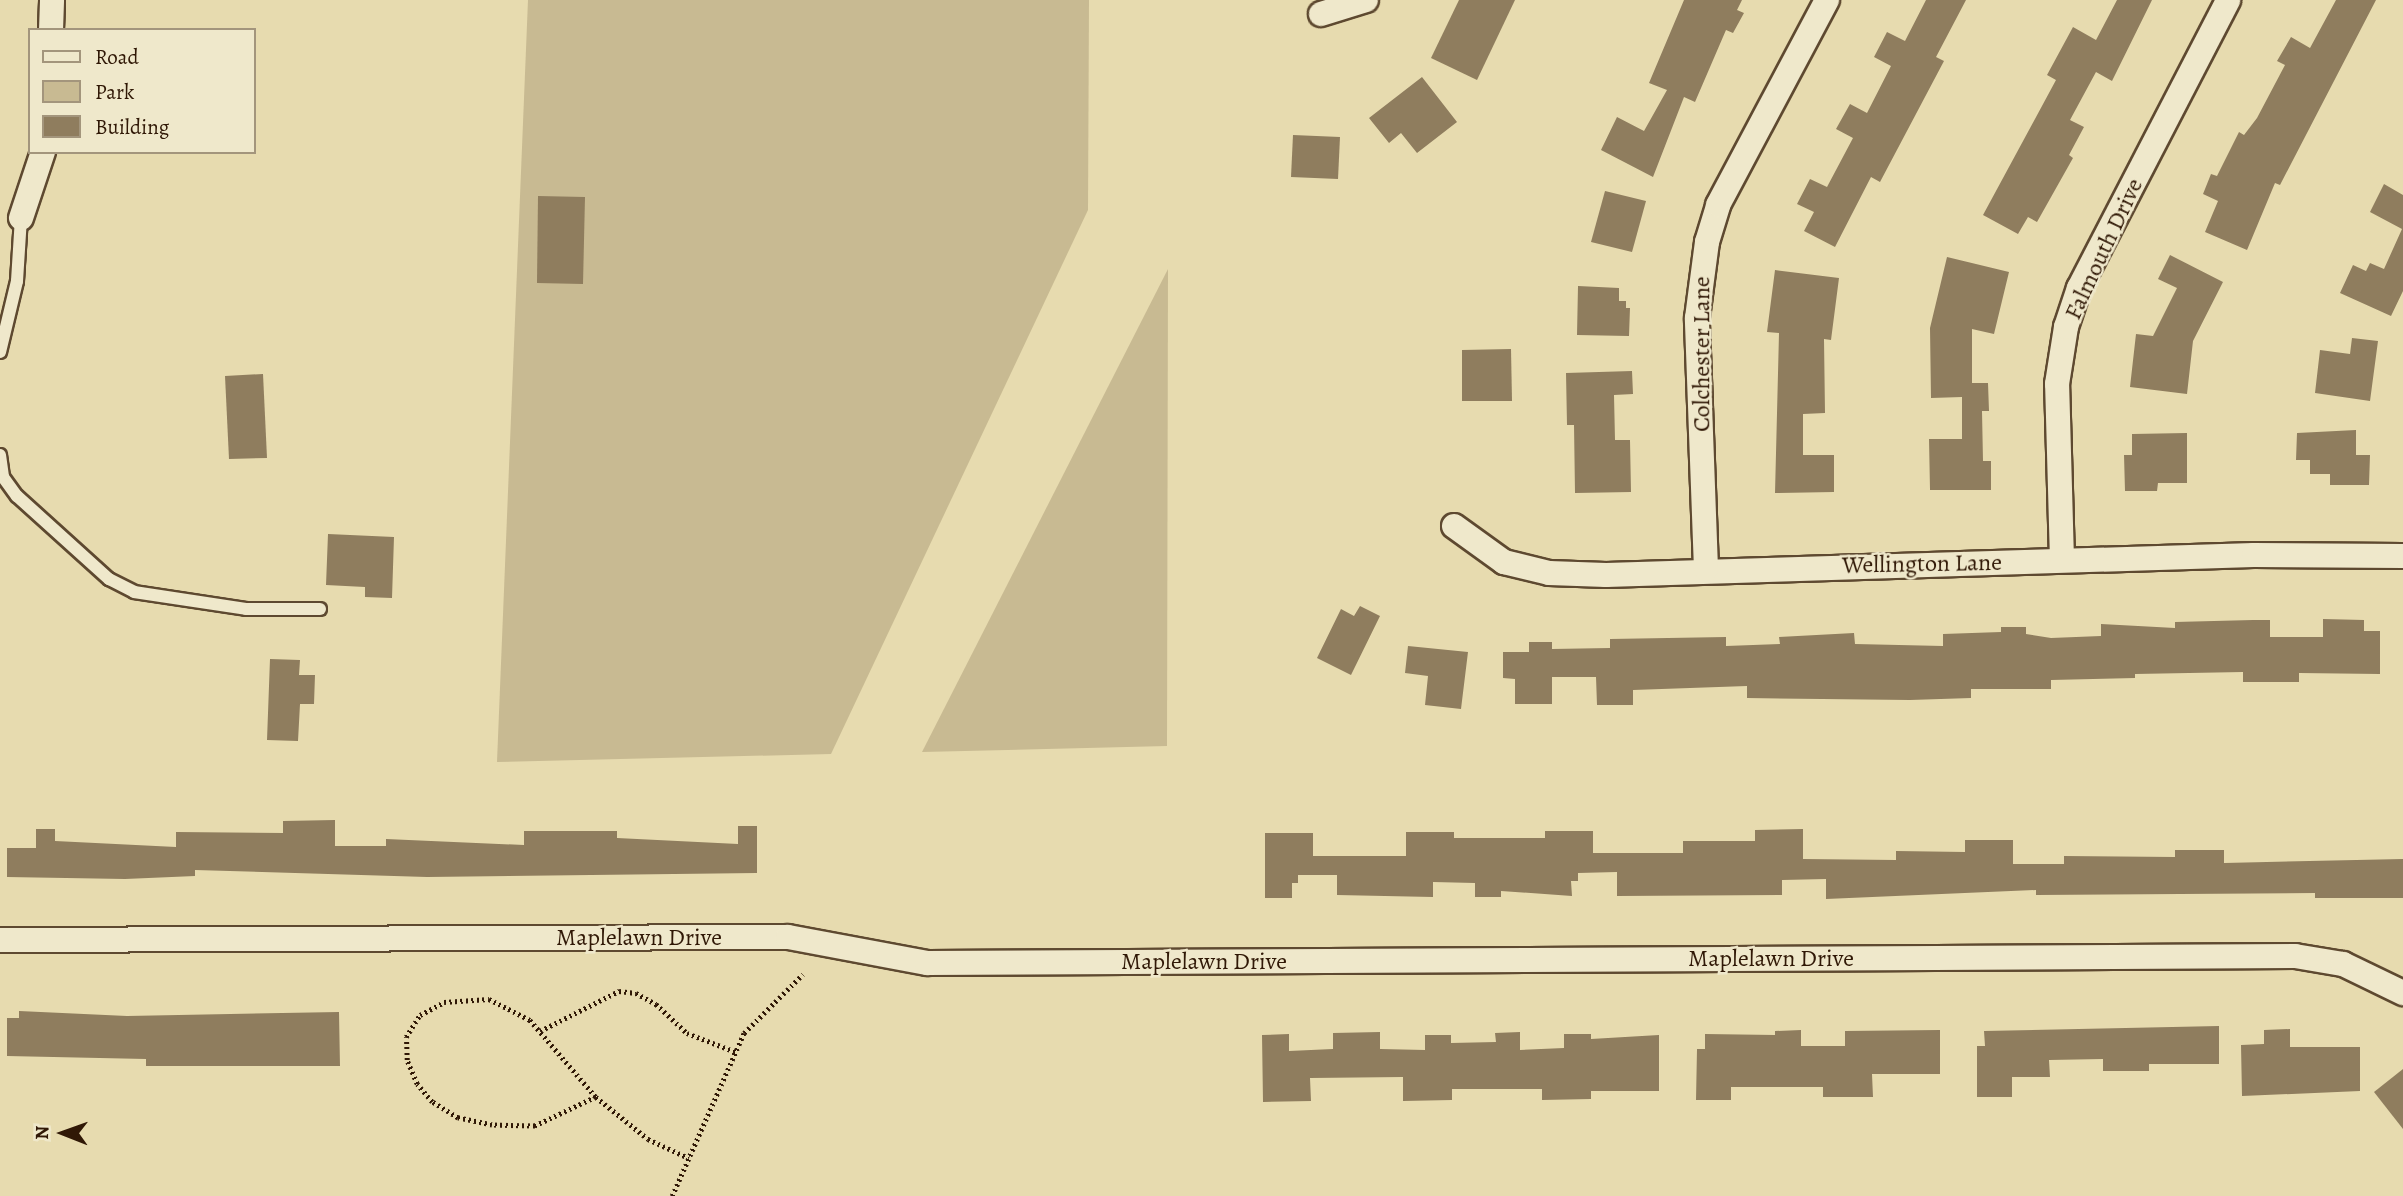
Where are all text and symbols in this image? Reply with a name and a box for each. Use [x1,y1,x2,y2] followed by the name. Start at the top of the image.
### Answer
[28,28,256,154] legend
[95,43,139,71] text: Road
[95,78,134,106] text: Park
[95,113,169,141] text: Building
[2059,174,2149,324] street label: Falmouth Drive
[1688,276,1716,432] street label: Colchester Lane
[1842,548,2002,580] street label: Wellington Lane
[556,924,722,952] street label: Maplelawn Drive
[1688,945,1854,973] street label: Maplelawn Drive
[1121,948,1287,976] street label: Maplelawn Drive
[28,1098,98,1168] north arrow
[29,1125,55,1140] text: N

